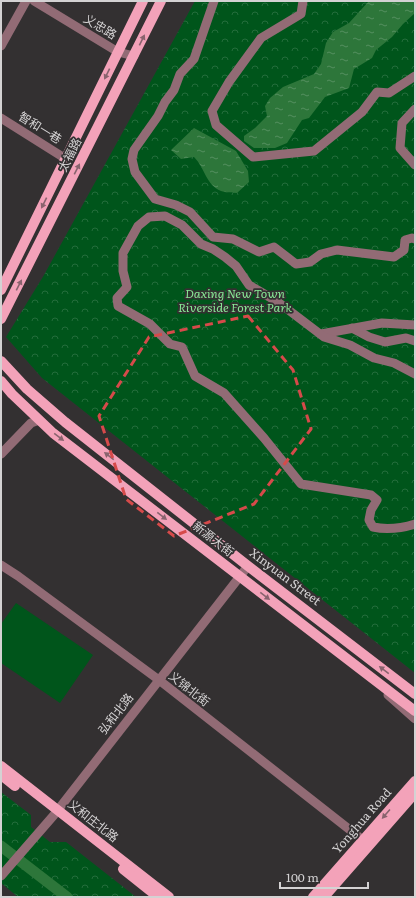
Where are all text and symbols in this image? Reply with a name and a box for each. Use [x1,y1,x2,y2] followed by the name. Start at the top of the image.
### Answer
[80,9,121,43] street label: 义忠路
[139,34,145,46] one-way arrow
[104,68,110,80] one-way arrow
[15,107,66,148] street label: 智和一巷
[53,134,85,175] street label: 太福路
[74,163,80,174] one-way arrow
[41,198,47,209] one-way arrow
[15,279,22,290] one-way arrow
[178,284,293,316] park label: Daxing New Town Riverside Forest Park
[54,433,65,441] one-way arrow
[103,452,114,461] one-way arrow
[157,512,168,521] one-way arrow
[189,516,238,560] street label: 新源大街
[246,543,325,609] street label: Xinyuan Street
[260,591,271,600] one-way arrow
[165,666,214,710] street label: 义锦北街
[379,666,390,674] one-way arrow
[93,689,137,738] street label: 弘和北路
[328,783,395,857] street label: Yonghua Road
[64,795,123,846] street label: 义和庄北路
[382,809,391,818] one-way arrow
[280,864,368,890] scale bar
[286,868,319,886] text: 100 m

